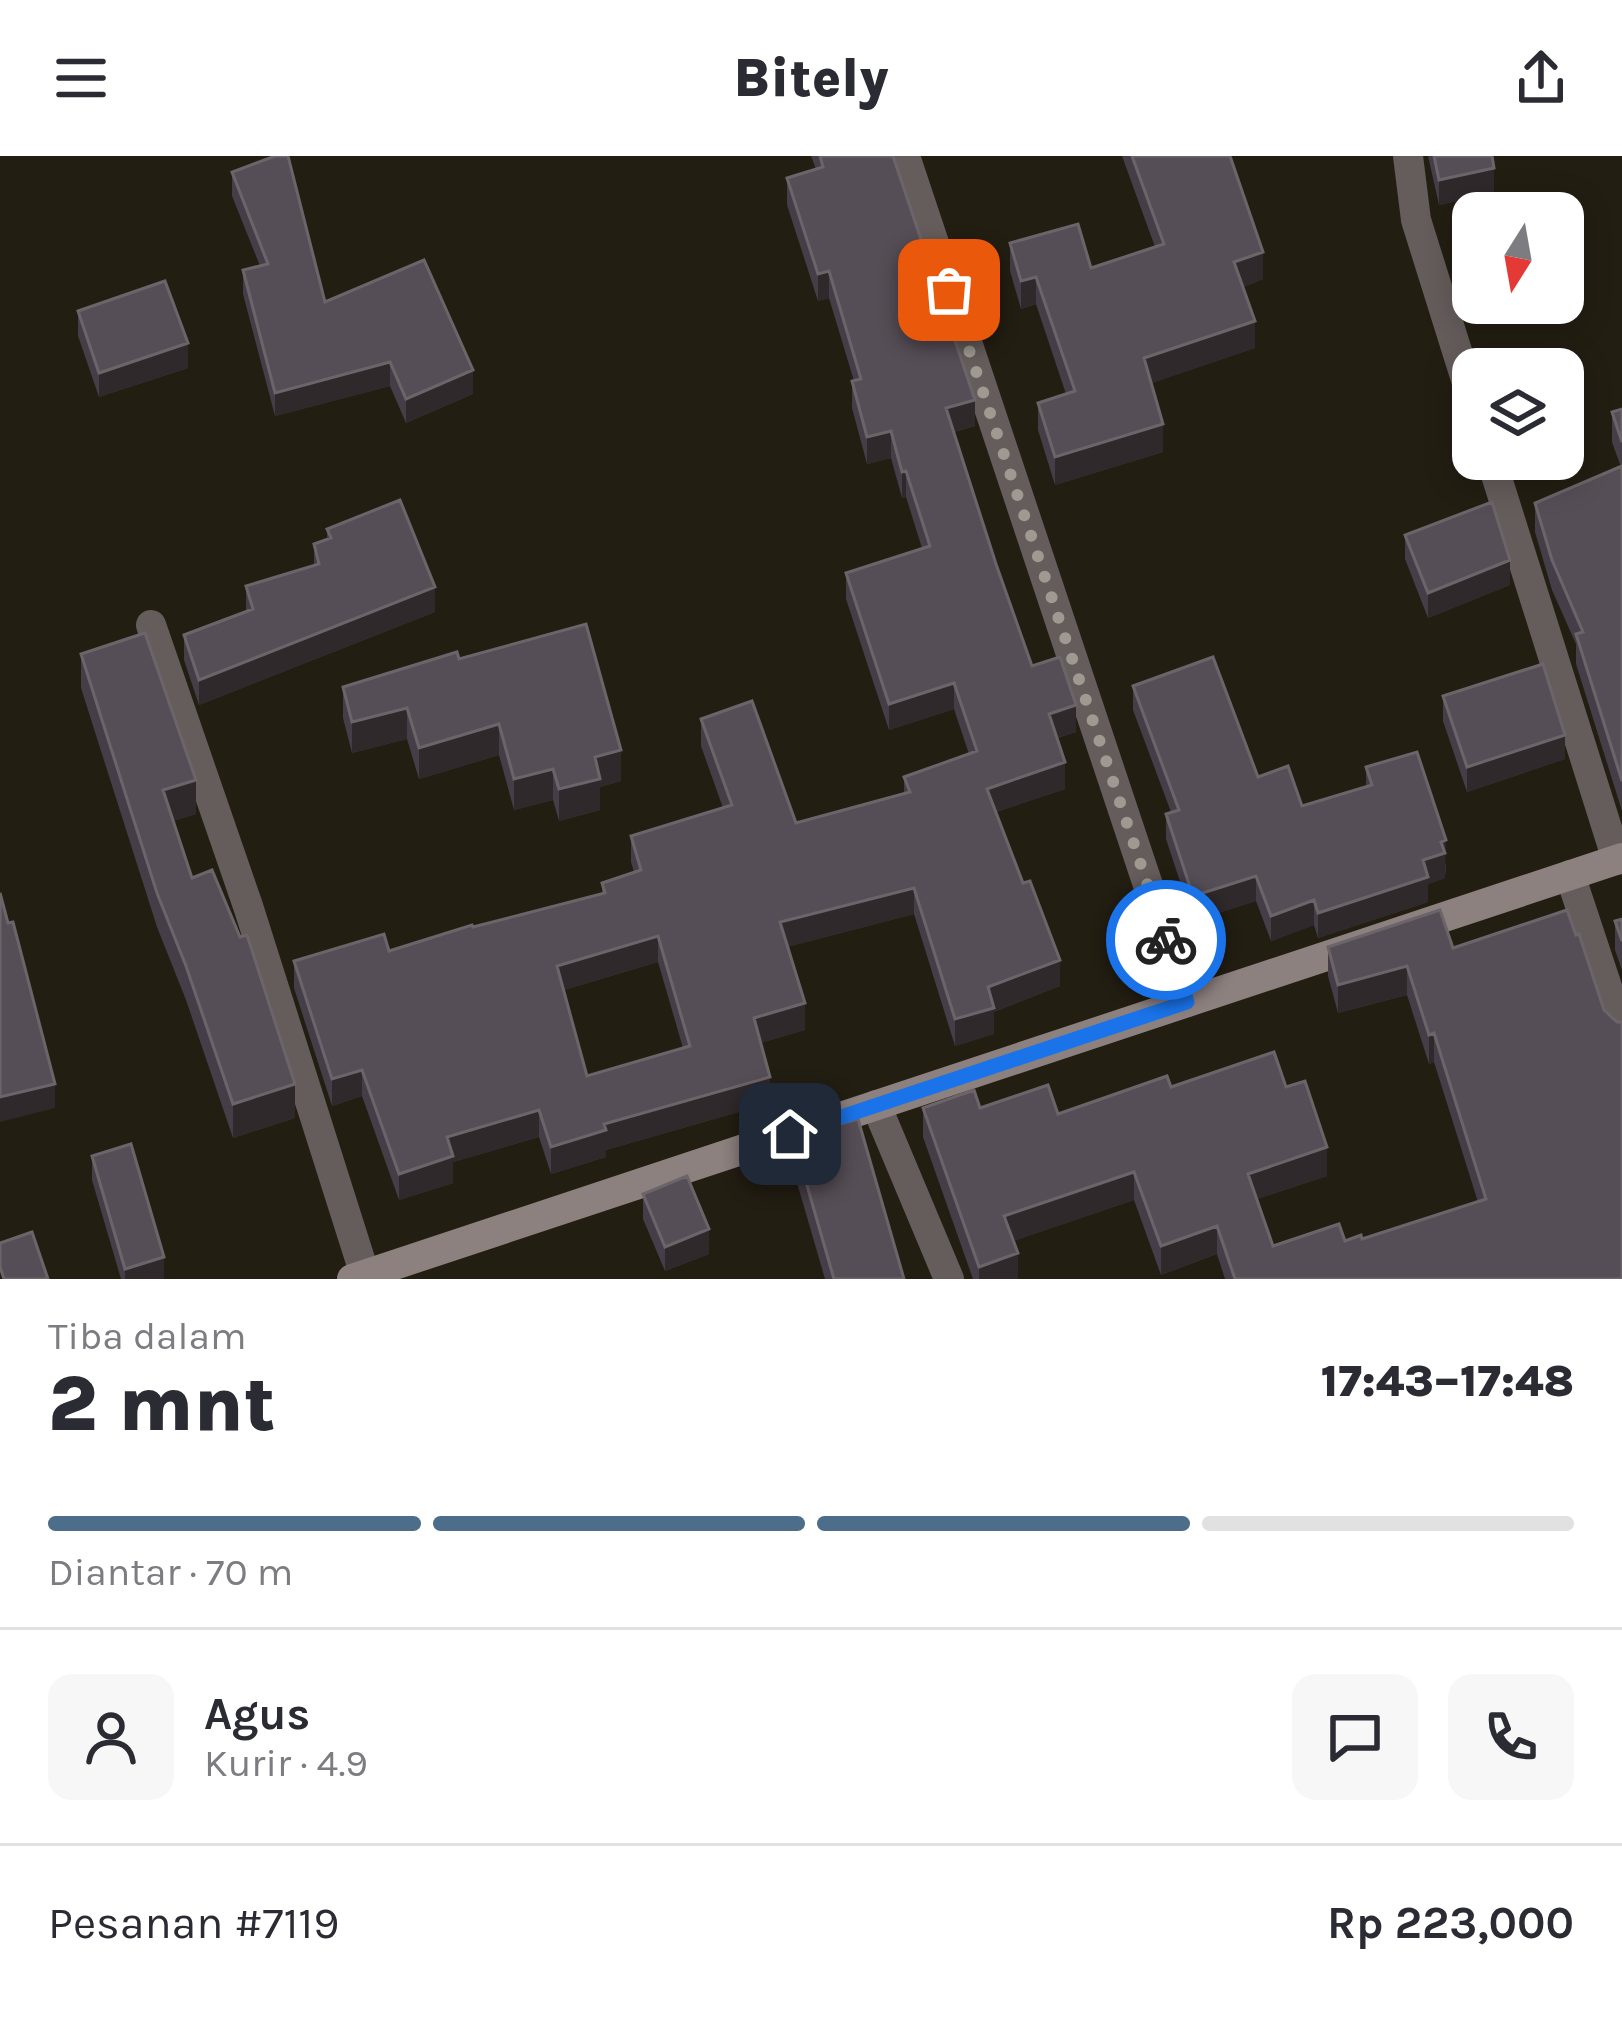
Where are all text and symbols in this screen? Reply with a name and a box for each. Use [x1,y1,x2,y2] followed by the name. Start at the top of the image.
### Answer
[48,45,114,111] icon: menu
[1508,45,1574,111] icon: share
[733,46,889,110] text: Bitely
[1452,192,1584,324] north arrow
[1452,192,1584,480] map controls
[898,239,1000,341] pin
[916,257,982,323] icon: bag
[1452,348,1584,480] button: layers
[1106,880,1226,1000] courier
[1133,907,1199,973] icon: bike
[739,1083,841,1185] pin
[757,1101,823,1167] icon: home
[48,1313,246,1359] text: Tiba dalam
[1321,1355,1574,1407] text: 17:43–17:48
[48,1358,276,1450] text: 2 mnt
[48,1549,293,1595] text: Diantar · 70 m
[48,1674,174,1800] button: person
[1292,1674,1418,1800] button: chat
[1448,1674,1574,1800] button: phone
[204,1688,310,1740] text: Agus
[204,1740,368,1786] text: Kurir · 4.9
[48,1897,339,1949] text: Pesanan #7119
[1327,1897,1574,1949] text: Rp 223,000

